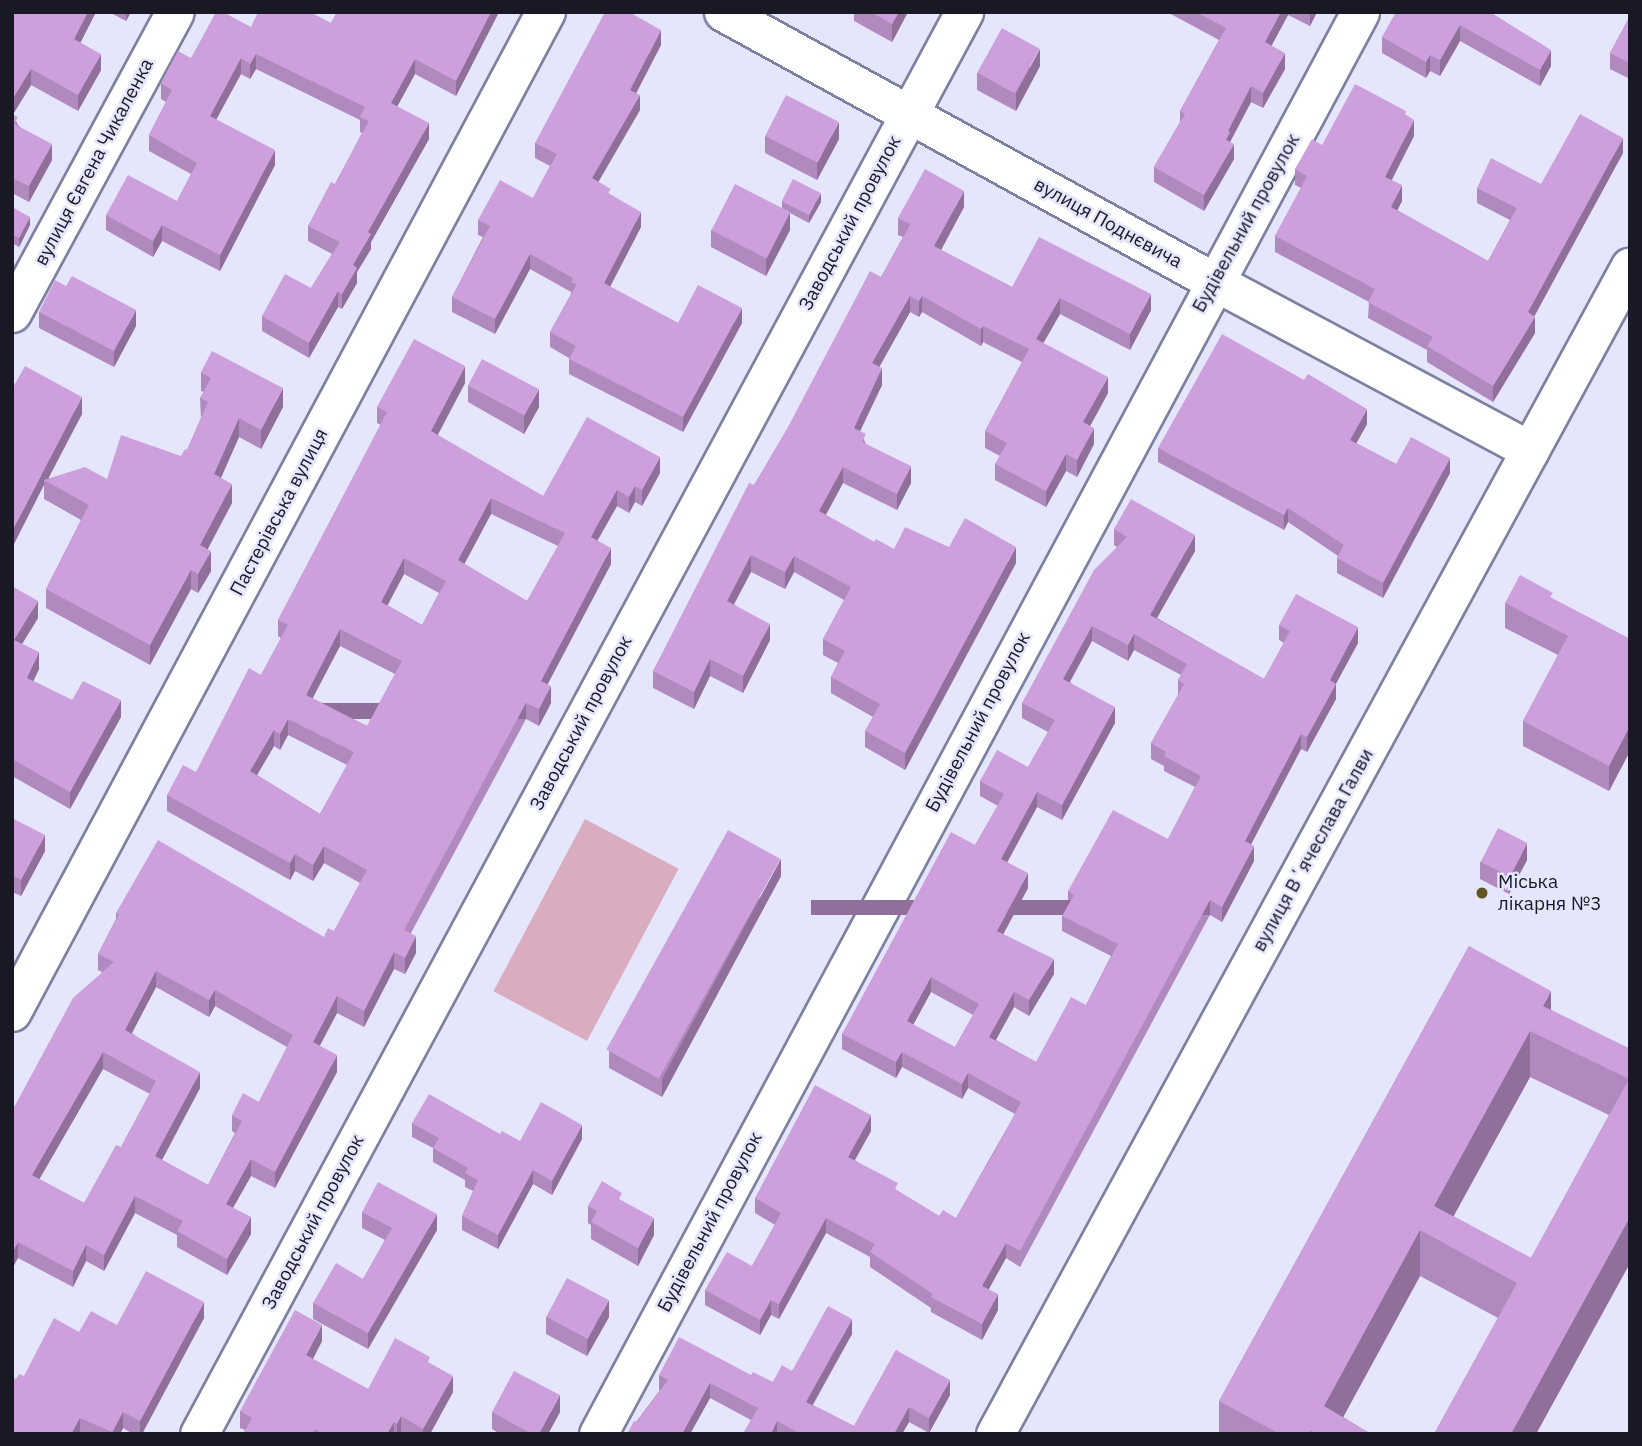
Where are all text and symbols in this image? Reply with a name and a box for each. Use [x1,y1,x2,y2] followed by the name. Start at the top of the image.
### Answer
[30,55,158,269] street label: вулиця Євгена Чикаленка
[1187,130,1305,316] street label: Будівельний провулок
[794,132,906,314] street label: Заводський провулок
[1030,173,1186,273] street label: вулиця Поднєвича
[225,425,333,599] street label: Пастерівська вулиця
[921,628,1035,816] street label: Будівельний провулок
[525,632,637,814] street label: Заводський провулок
[1248,745,1378,955] street label: вулиця Вʼячеслава Галви
[1498,871,1602,915] place label: Міська лікарня №3
[1472,883,1492,903] marker: Міська лікарня №3
[653,1128,767,1316] street label: Будівельний провулок
[257,1131,369,1313] street label: Заводський провулок

